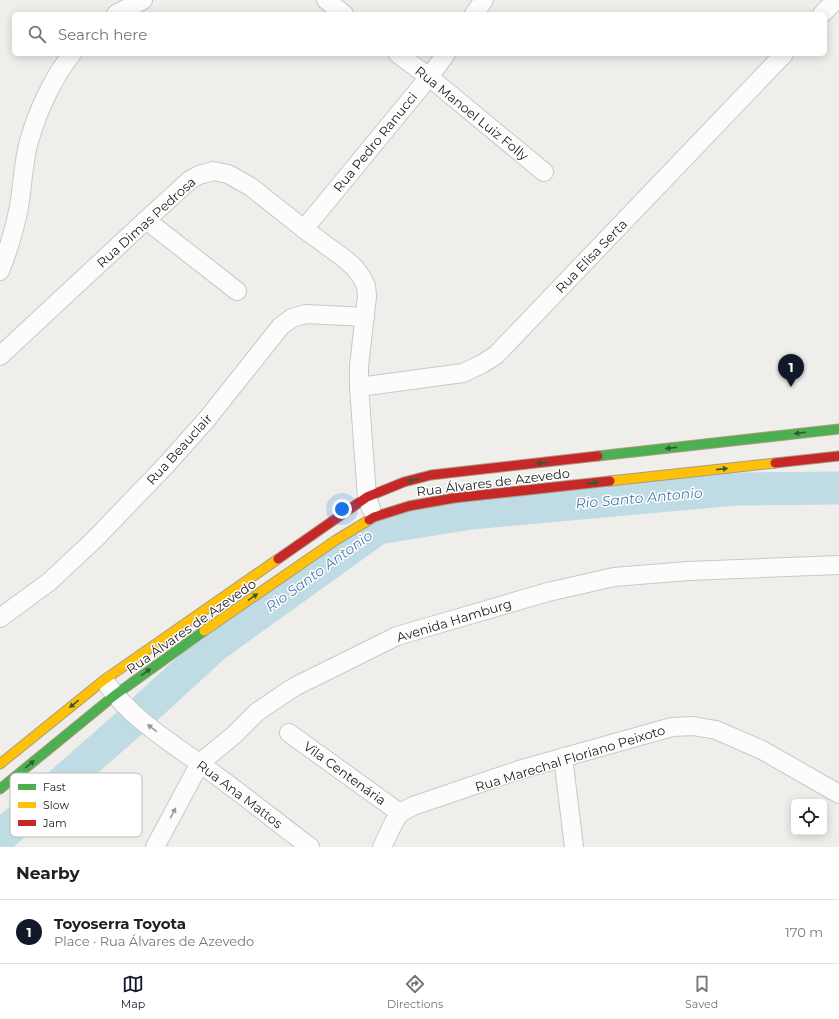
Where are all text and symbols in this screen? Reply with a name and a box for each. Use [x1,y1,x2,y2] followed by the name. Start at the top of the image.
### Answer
[12,12,827,56] search box
[26,23,48,45] icon: search
[58,25,147,44] text: Search here
[412,62,533,164] street label: Rua Manoel Luiz Folly
[330,89,420,195] street label: Rua Pedro Ranucci
[93,173,199,271] street label: Rua Dimas Pedrosa
[552,216,630,296] street label: Rua Elisa Serta
[778,354,804,387] pin: 1
[143,410,215,488] street label: Rua Beauclair
[794,430,806,437] one-way arrow
[665,445,677,451] one-way arrow
[536,460,548,466] one-way arrow
[415,465,571,499] street label: Rua Álvares de Azevedo
[716,466,728,472] one-way arrow
[407,477,419,483] one-way arrow
[587,480,599,486] one-way arrow
[575,483,704,513] water label: Rio Santo Antonio
[332,499,352,519] your location
[262,526,376,616] water label: Rio Santo Antonio
[123,575,259,677] street label: Rua Álvares de Azevedo
[247,594,258,601] one-way arrow
[395,595,513,645] street label: Avenida Hamburg
[141,668,152,677] one-way arrow
[68,700,79,709] one-way arrow
[473,721,667,795] street label: Rua Marechal Floriano Peixoto
[147,724,158,732] one-way arrow
[301,738,389,808] street label: Vila Centenária
[194,757,286,831] street label: Rua Ana Mattos
[25,760,36,769] one-way arrow
[10,773,142,837] legend
[43,780,67,794] text: Fast
[43,798,69,812] text: Slow
[791,799,827,835] map controls
[791,799,827,835] button: locate
[170,807,177,818] one-way arrow
[42,816,67,830] text: Jam
[16,863,80,883] text: Nearby
[54,914,186,933] text: Toyoserra Toyota
[26,924,32,940] text: 1
[785,924,823,940] text: 170 m
[54,933,254,949] text: Place · Rua Álvares de Azevedo
[121,973,145,1011] tab: Map
[387,973,443,1011] tab: Directions
[685,973,718,1011] tab: Saved

